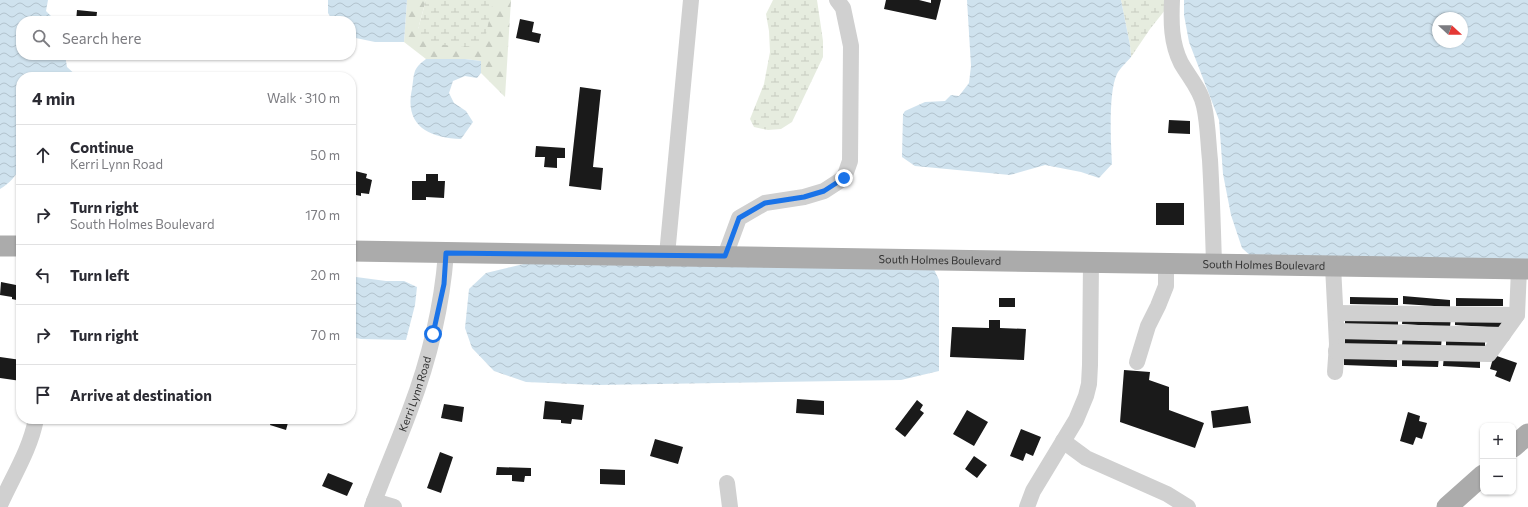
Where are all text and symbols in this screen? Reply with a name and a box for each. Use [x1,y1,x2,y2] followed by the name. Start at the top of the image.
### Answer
[1432,12,1468,48] north arrow
[16,16,356,60] search box
[30,27,52,49] icon: search
[62,29,141,47] text: Search here
[32,88,75,109] text: 4 min
[267,90,340,106] text: Walk · 310 m
[70,138,134,156] text: Continue
[32,144,54,166] icon: ahead
[310,147,340,163] text: 50 m
[70,156,163,172] text: Kerri Lynn Road
[835,169,853,187] route end
[70,198,139,216] text: Turn right
[32,204,54,226] icon: right
[305,207,340,223] text: 170 m
[70,216,215,232] text: South Holmes Boulevard
[879,252,1001,267] street label: South Holmes Boulevard
[1203,257,1325,272] street label: South Holmes Boulevard
[32,264,54,286] icon: left
[70,266,129,284] text: Turn left
[311,267,340,283] text: 20 m
[32,324,54,346] icon: right
[424,325,442,343] route start
[70,326,139,344] text: Turn right
[311,327,340,343] text: 70 m
[395,355,433,433] street label: Kerri Lynn Road
[32,384,54,406] icon: arrive
[70,386,212,404] text: Arrive at destination
[1480,423,1516,495] map controls
[1480,423,1516,459] button: +
[1480,459,1516,495] button: −

